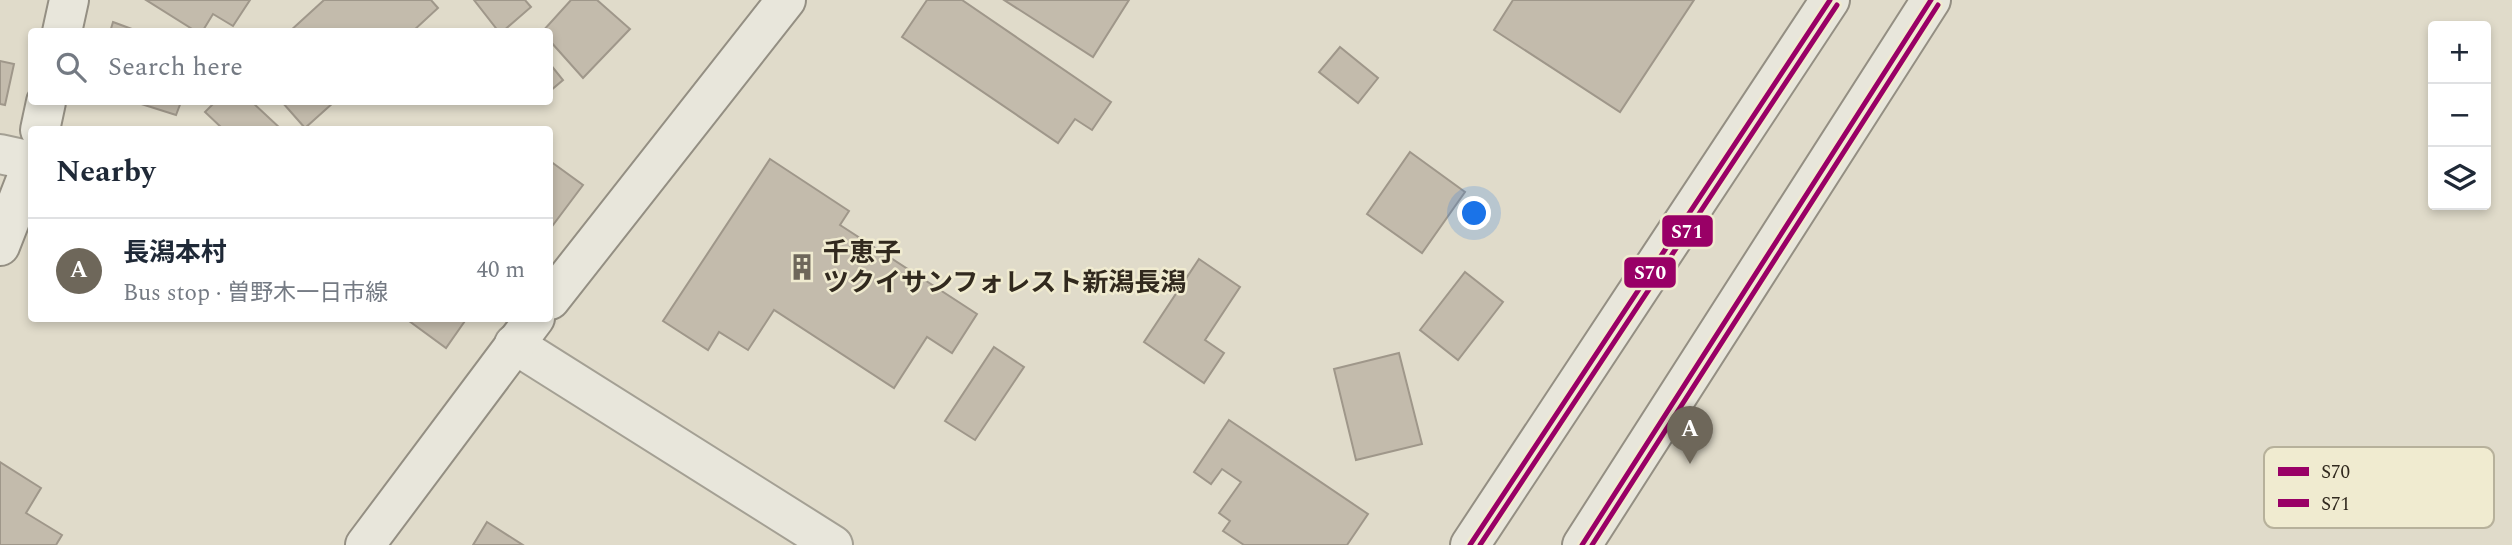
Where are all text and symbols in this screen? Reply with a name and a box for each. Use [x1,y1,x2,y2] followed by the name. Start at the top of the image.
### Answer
[2428,21,2491,210] map controls
[2428,21,2491,84] button: +
[28,28,553,105] search box
[108,47,243,87] text: Search here
[52,48,90,86] icon: search
[2428,84,2491,147] button: −
[2428,147,2491,210] button: layers
[56,149,155,195] text: Nearby
[1457,196,1491,230] your location
[1661,214,1714,248] line badge: S71
[1671,218,1703,247] text: S71
[123,233,227,273] text: 長潟本村
[823,233,1186,303] place label: 千恵子 ツクイサンフォレスト新潟長潟
[787,252,817,282] building icon: 千恵子 ツクイサンフォレスト新潟長潟
[70,253,88,288] text: A
[476,253,525,288] text: 40 m
[1623,256,1677,289] line badge: S70
[1634,259,1666,288] text: S70
[123,276,388,311] text: Bus stop · 曽野木一日市線
[1667,406,1713,464] pin: A
[2264,447,2494,528] legend
[2321,458,2350,487] text: S70
[2321,490,2350,519] text: S71

